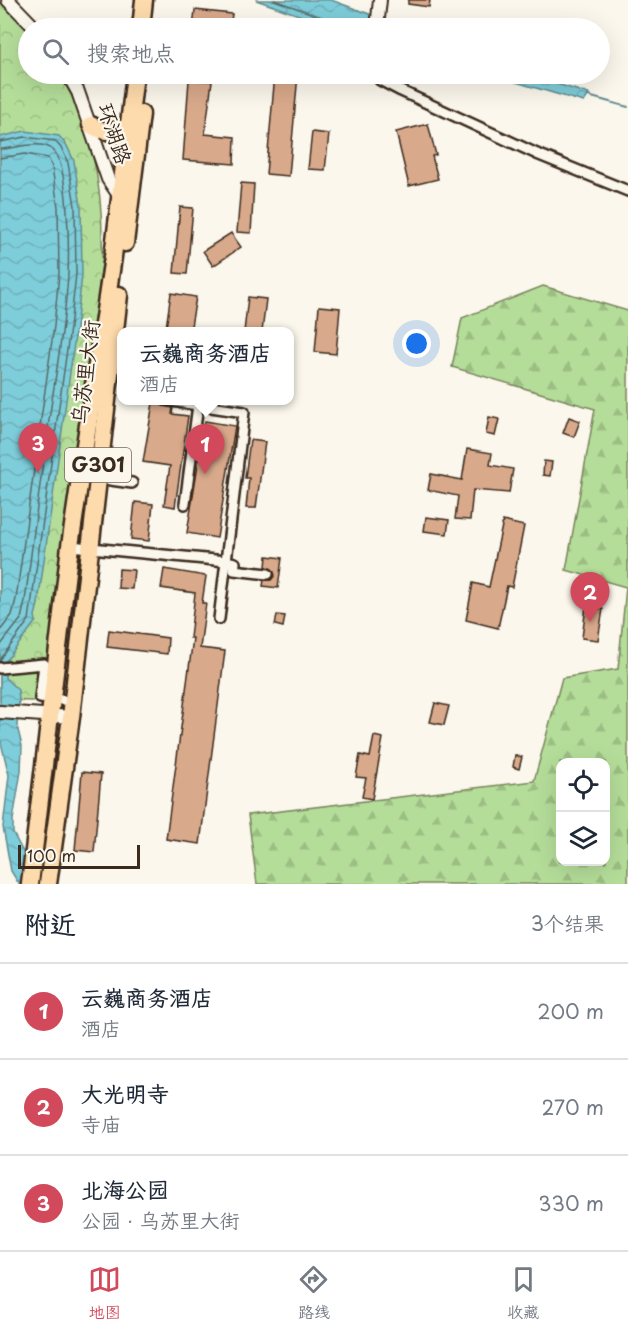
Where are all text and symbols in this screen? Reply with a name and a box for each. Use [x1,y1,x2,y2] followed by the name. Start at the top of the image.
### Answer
[18,18,610,84] search box
[39,35,72,68] icon: search
[87,35,175,68] text: 搜索地点
[91,98,141,168] street label: 环湖路
[62,318,106,426] street label: 乌苏里大街
[117,327,294,405] popup
[402,329,431,358] your location
[139,335,272,368] text: 云巍商务酒店
[139,368,179,398] text: 酒店
[18,424,57,473] pin: 3
[186,424,224,474] pin: 1
[65,448,131,482] road number: G301
[570,572,610,622] pin: 2
[556,758,610,866] map controls
[556,758,610,812] button: locate
[556,812,610,866] button: layers
[18,842,140,870] scale bar
[27,843,76,867] text: 100 m
[24,904,76,943] text: 附近
[531,908,604,938] text: 3个结果
[81,980,213,1013] text: 云巍商务酒店
[39,996,48,1026] text: 1
[537,996,604,1026] text: 200 m
[81,1013,121,1043] text: 酒店
[81,1076,169,1109] text: 大光明寺
[36,1092,51,1122] text: 2
[541,1092,604,1122] text: 270 m
[81,1109,121,1139] text: 寺庙
[81,1172,169,1205] text: 北海公园
[37,1188,50,1218] text: 3
[538,1188,604,1218] text: 330 m
[81,1205,240,1235] text: 公园 · 乌苏里大街
[88,1263,121,1323] tab: 地图
[297,1263,330,1323] tab: 路线
[507,1263,540,1323] tab: 收藏

